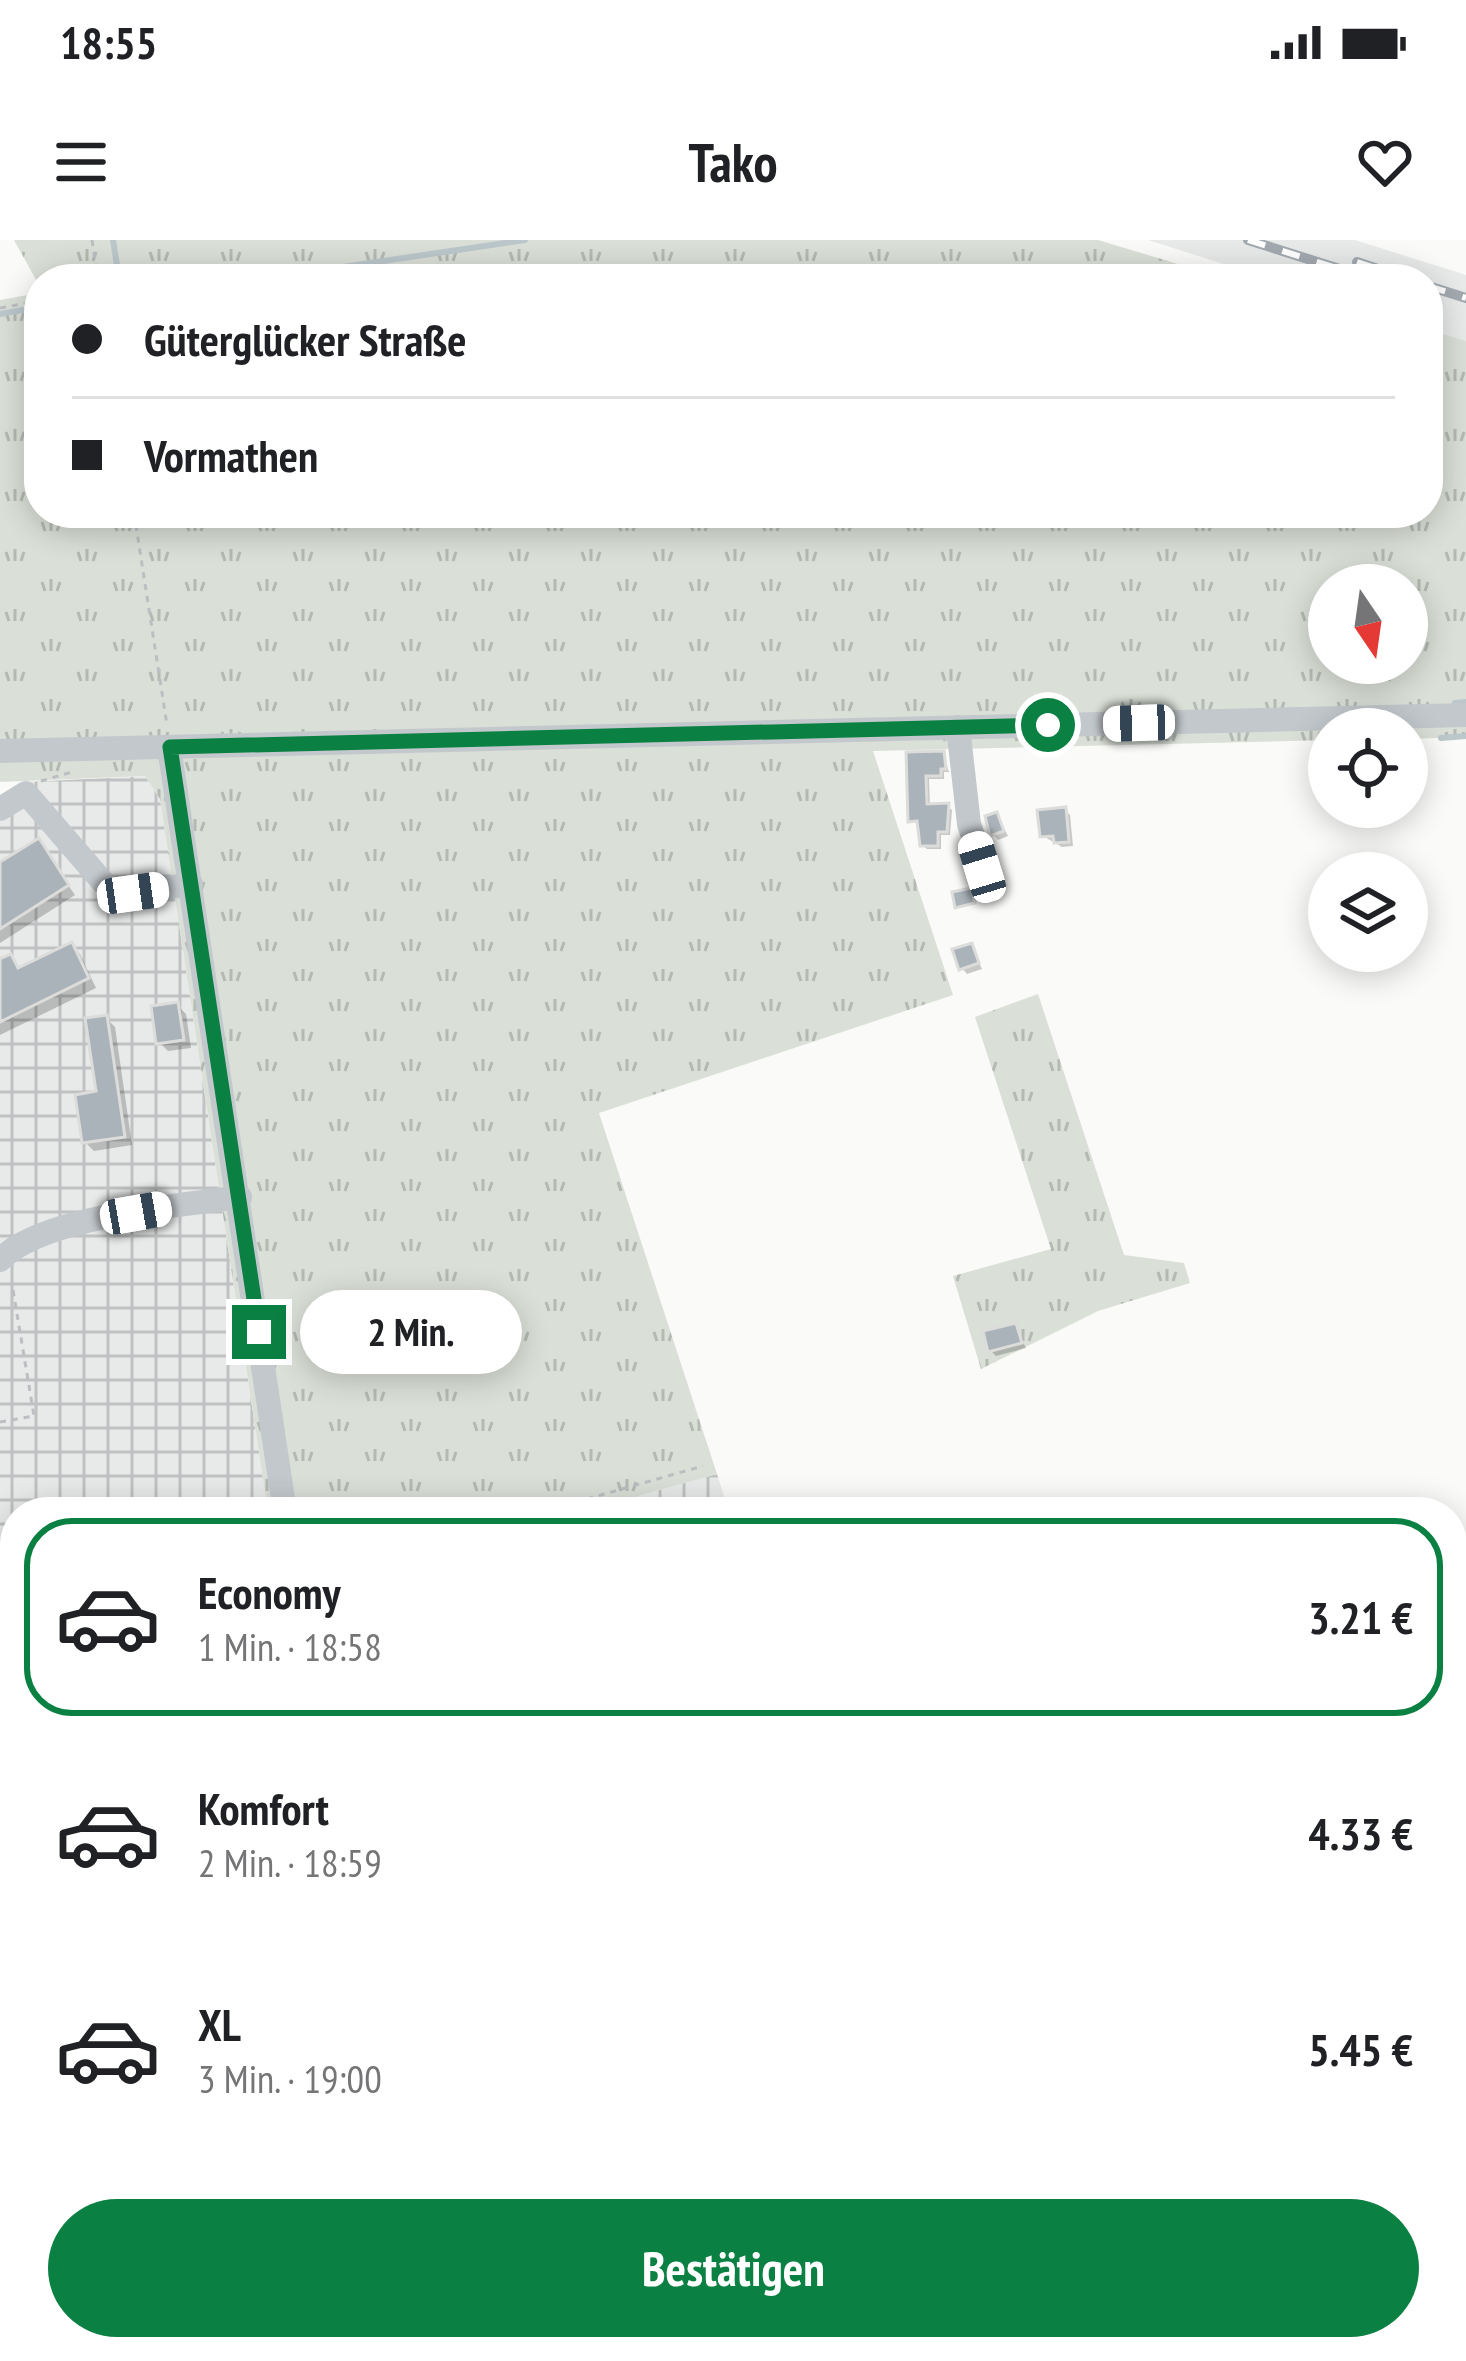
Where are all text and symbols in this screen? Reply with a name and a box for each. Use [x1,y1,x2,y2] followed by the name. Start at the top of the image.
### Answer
[60,13,157,71] text: 18:55
[689,127,778,197] text: Tako
[48,129,114,195] icon: menu
[1352,129,1418,195] icon: heart
[144,310,467,368] text: Güterglücker Straße
[144,426,318,484] text: Vormathen
[1308,564,1428,684] north arrow
[1308,564,1428,972] map controls
[1021,698,1075,752] route start
[1102,704,1176,742] car
[1308,708,1428,828] button: locate
[954,827,1010,907] car
[1308,852,1428,972] button: layers
[95,870,171,916] car
[97,1189,175,1237] car
[301,1290,523,1374] callout: 2 Min.
[232,1305,286,1359] route end
[367,1306,455,1357] text: 2 Min.
[54,1563,162,1671] icon: car
[198,1563,341,1621] text: Economy
[1308,1588,1413,1646] text: 3.21 €
[198,1621,382,1672] text: 1 Min. · 18:58
[54,1779,162,1887] icon: car
[198,1779,329,1837] text: Komfort
[1308,1804,1413,1862] text: 4.33 €
[198,1837,382,1888] text: 2 Min. · 18:59
[54,1995,162,2103] icon: car
[198,1995,241,2053] text: XL
[1308,2020,1413,2078] text: 5.45 €
[198,2053,382,2104] text: 3 Min. · 19:00
[48,2199,1419,2337] button: Bestätigen

